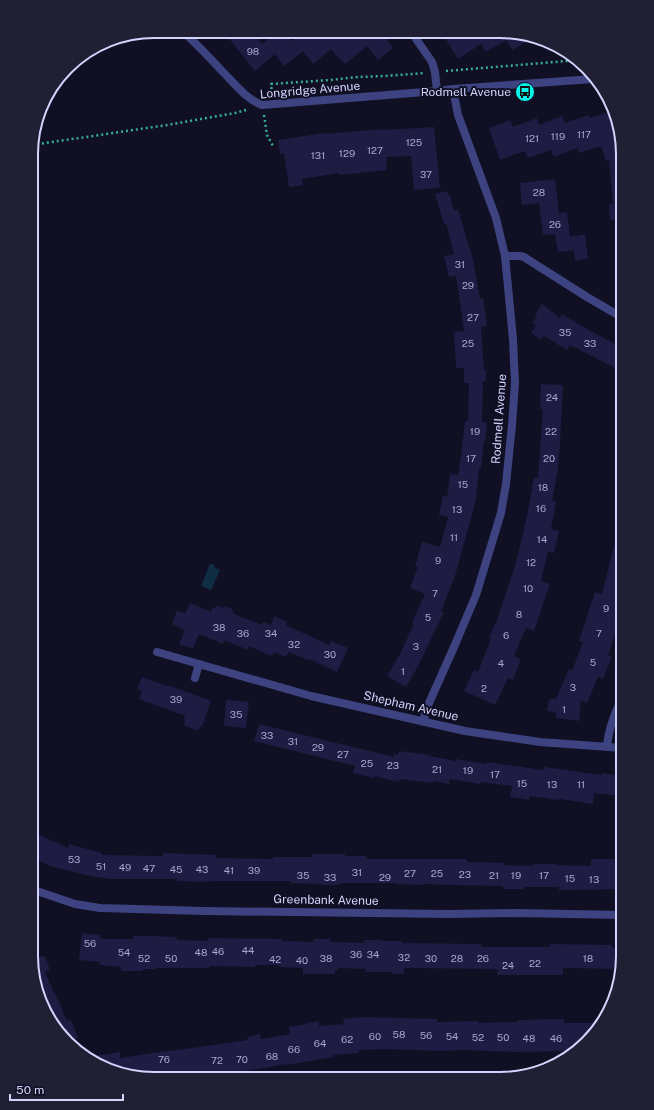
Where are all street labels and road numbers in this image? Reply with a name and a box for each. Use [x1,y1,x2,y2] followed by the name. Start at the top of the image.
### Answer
[259,79,361,101] street label: Longridge Avenue
[489,373,509,465] street label: Rodmell Avenue
[362,688,460,724] street label: Shepham Avenue
[273,892,379,908] street label: Greenbank Avenue

